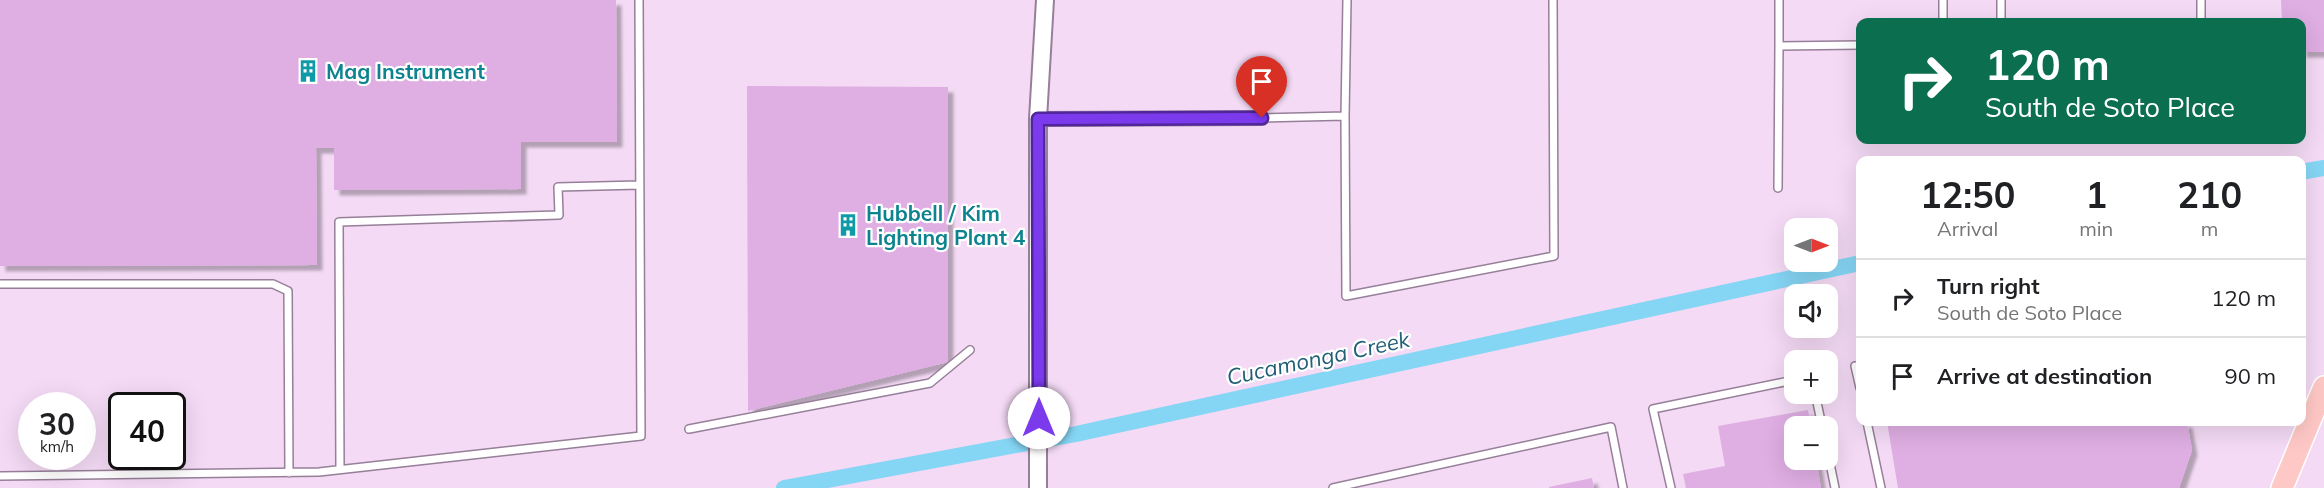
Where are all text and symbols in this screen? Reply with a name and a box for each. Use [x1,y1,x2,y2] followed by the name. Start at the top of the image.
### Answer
[1985,38,2110,91] text: 120 m
[1886,42,1964,120] icon: right
[1236,56,1287,118] pin
[295,58,321,84] building icon: Mag Instrument
[326,58,485,84] place label: Mag Instrument
[1245,65,1278,98] icon: arrive
[1985,90,2235,124] text: South de Soto Place
[1920,172,2015,217] text: 12:50
[2085,172,2107,217] text: 1
[2177,172,2242,217] text: 210
[866,200,1026,250] place label: Hubbell / Kim Lighting Plant 4
[835,212,861,238] building icon: Hubbell / Kim Lighting Plant 4
[1937,216,1998,241] text: Arrival
[2079,216,2113,241] text: min
[2201,216,2218,241] text: m
[1784,218,1838,272] north arrow
[1784,218,1838,470] map controls
[1937,272,2040,300] text: Turn right
[1886,282,1919,315] icon: right
[1784,284,1838,338] button: sound
[2211,284,2276,312] text: 120 m
[1937,300,2122,325] text: South de Soto Place
[1224,325,1413,391] water label: Cucamonga Creek
[1784,350,1838,404] button: +
[1886,360,1919,393] icon: arrive
[1937,362,2152,390] text: Arrive at destination
[2225,362,2276,390] text: 90 m
[1007,386,1071,450] position arrow
[108,392,186,470] speed limit sign: 40
[39,405,75,443] text: 30
[1784,416,1838,470] button: −
[40,437,74,456] text: km/h

